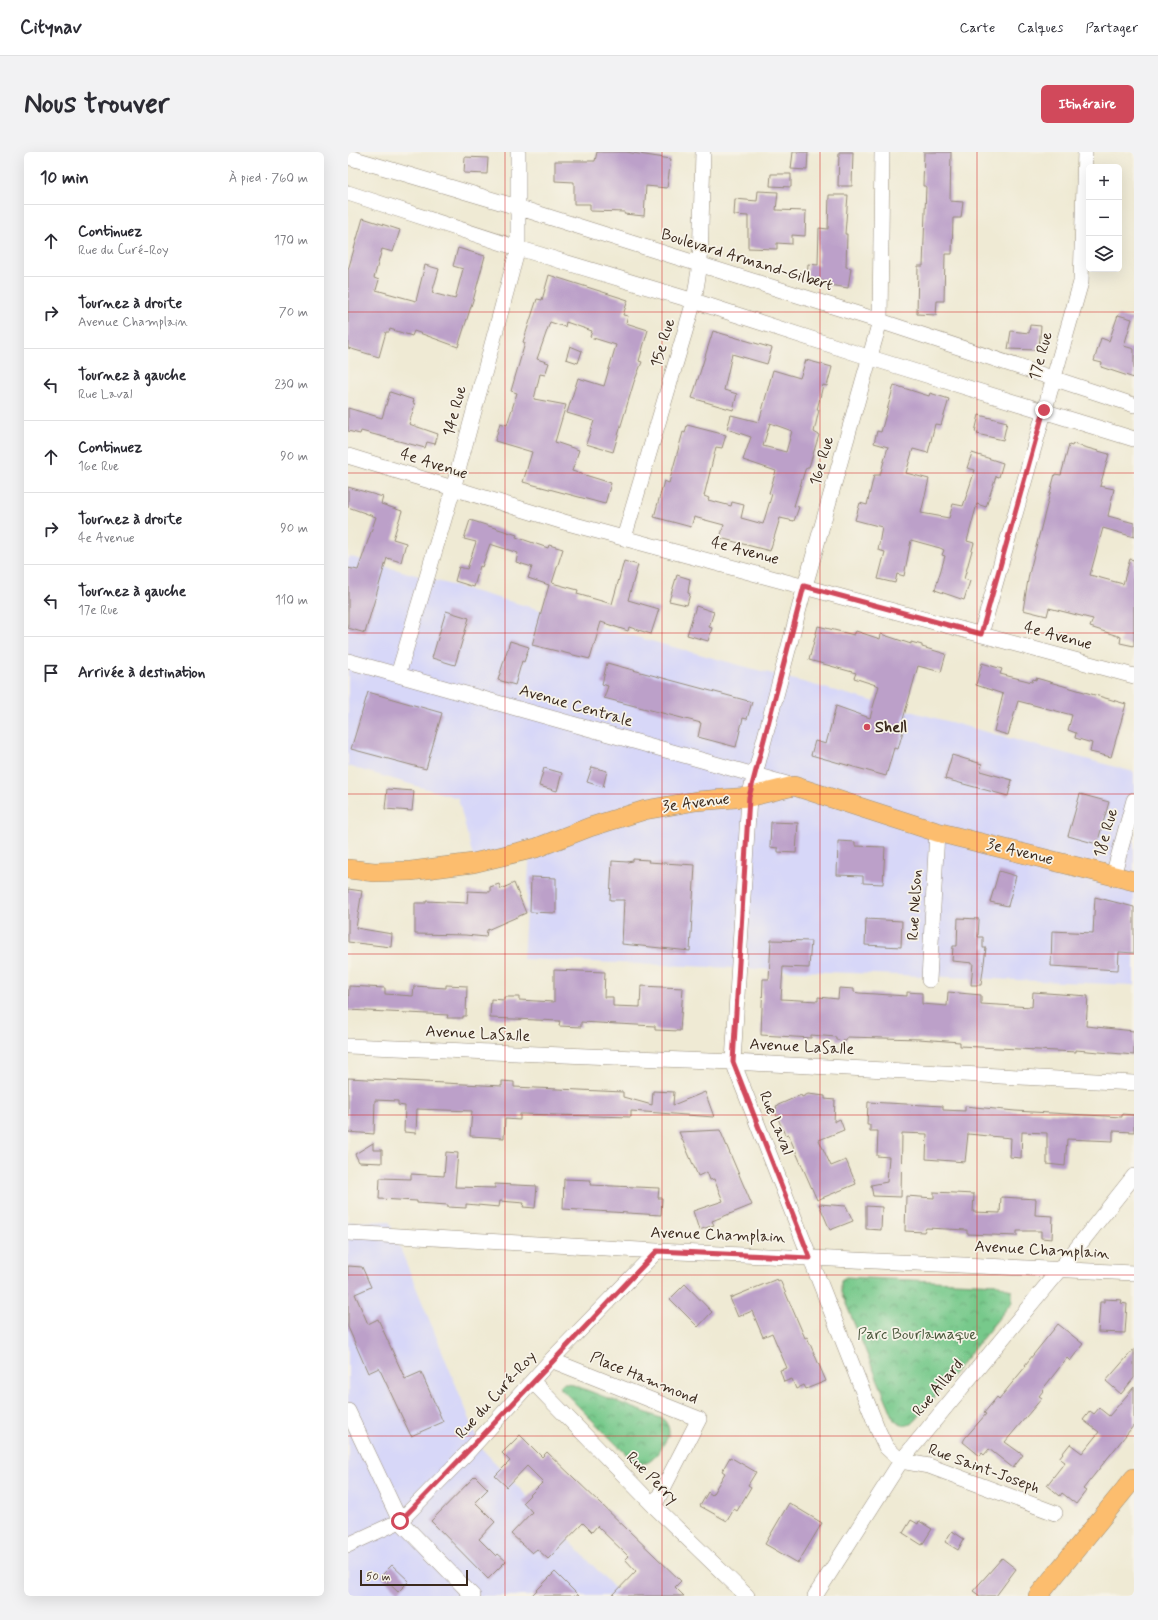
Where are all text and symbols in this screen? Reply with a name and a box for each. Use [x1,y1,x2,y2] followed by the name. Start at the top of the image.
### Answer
[20,15,82,40] text: Citynav
[959,19,995,37] text: Carte
[1017,19,1063,37] text: Calques
[1085,19,1138,37] text: Partager
[1041,85,1134,123] button: Itinéraire
[24,86,169,123] text: Nous trouver
[1086,164,1122,272] map controls
[1086,164,1122,200] button: +
[40,167,89,189] text: 10 min
[229,170,308,187] text: À pied · 760 m
[1086,200,1122,236] button: −
[78,222,142,242] text: Continuez
[659,224,835,296] street label: Boulevard Armand-Gilbert
[40,230,62,252] icon: ahead
[274,232,308,249] text: 170 m
[1086,236,1122,272] button: layers
[78,242,169,259] text: Rue du Curé-Roy
[78,294,182,314] text: Tournez à droite
[40,302,62,324] icon: right
[279,304,308,321] text: 70 m
[78,314,188,331] text: Avenue Champlain
[646,315,681,370] street label: 15e Rue
[1024,329,1058,383] street label: 17e Rue
[78,366,186,386] text: Tournez à gauche
[40,374,62,396] icon: left
[274,376,308,393] text: 230 m
[438,383,472,439] street label: 14e Rue
[78,386,132,403] text: Rue Laval
[1035,401,1053,419] route end
[805,433,839,488] street label: 16e Rue
[78,438,142,458] text: Continuez
[398,443,470,485] street label: 4e Avenue
[40,446,62,468] icon: ahead
[280,448,308,465] text: 90 m
[78,458,119,475] text: 16e Rue
[78,510,182,530] text: Tournez à droite
[40,518,62,540] icon: right
[280,520,308,537] text: 90 m
[78,530,135,547] text: 4e Avenue
[709,532,781,570] street label: 4e Avenue
[78,582,186,602] text: Tournez à gauche
[40,590,62,612] icon: left
[275,592,308,609] text: 110 m
[78,602,118,619] text: 17e Rue
[1022,617,1094,655] street label: 4e Avenue
[40,662,62,684] icon: arrive
[78,663,205,683] text: Arrivée à destination
[517,680,635,732] street label: Avenue Centrale
[875,717,907,738] place label: Shell
[862,722,872,732] marker: Shell
[661,788,731,818] street label: 3e Avenue
[1089,805,1123,860] street label: 18e Rue
[985,834,1055,870] street label: 3e Avenue
[903,869,927,941] street label: Rue Nelson
[425,1021,531,1047] street label: Avenue LaSalle
[749,1034,855,1060] street label: Avenue LaSalle
[754,1088,798,1158] street label: Rue Laval
[650,1222,786,1248] street label: Avenue Champlain
[974,1236,1111,1264] street label: Avenue Champlain
[857,1324,977,1345] park label: Parc Bourlamaque
[451,1346,541,1444] street label: Rue du Curé-Roy
[587,1347,701,1409] street label: Place Hammond
[908,1355,968,1421] street label: Rue Allard
[925,1439,1043,1499] street label: Rue Saint-Joseph
[621,1447,683,1509] street label: Rue Perry
[391,1512,409,1530] route start
[360,1568,468,1587] scale bar
[366,1570,391,1584] text: 50 m

